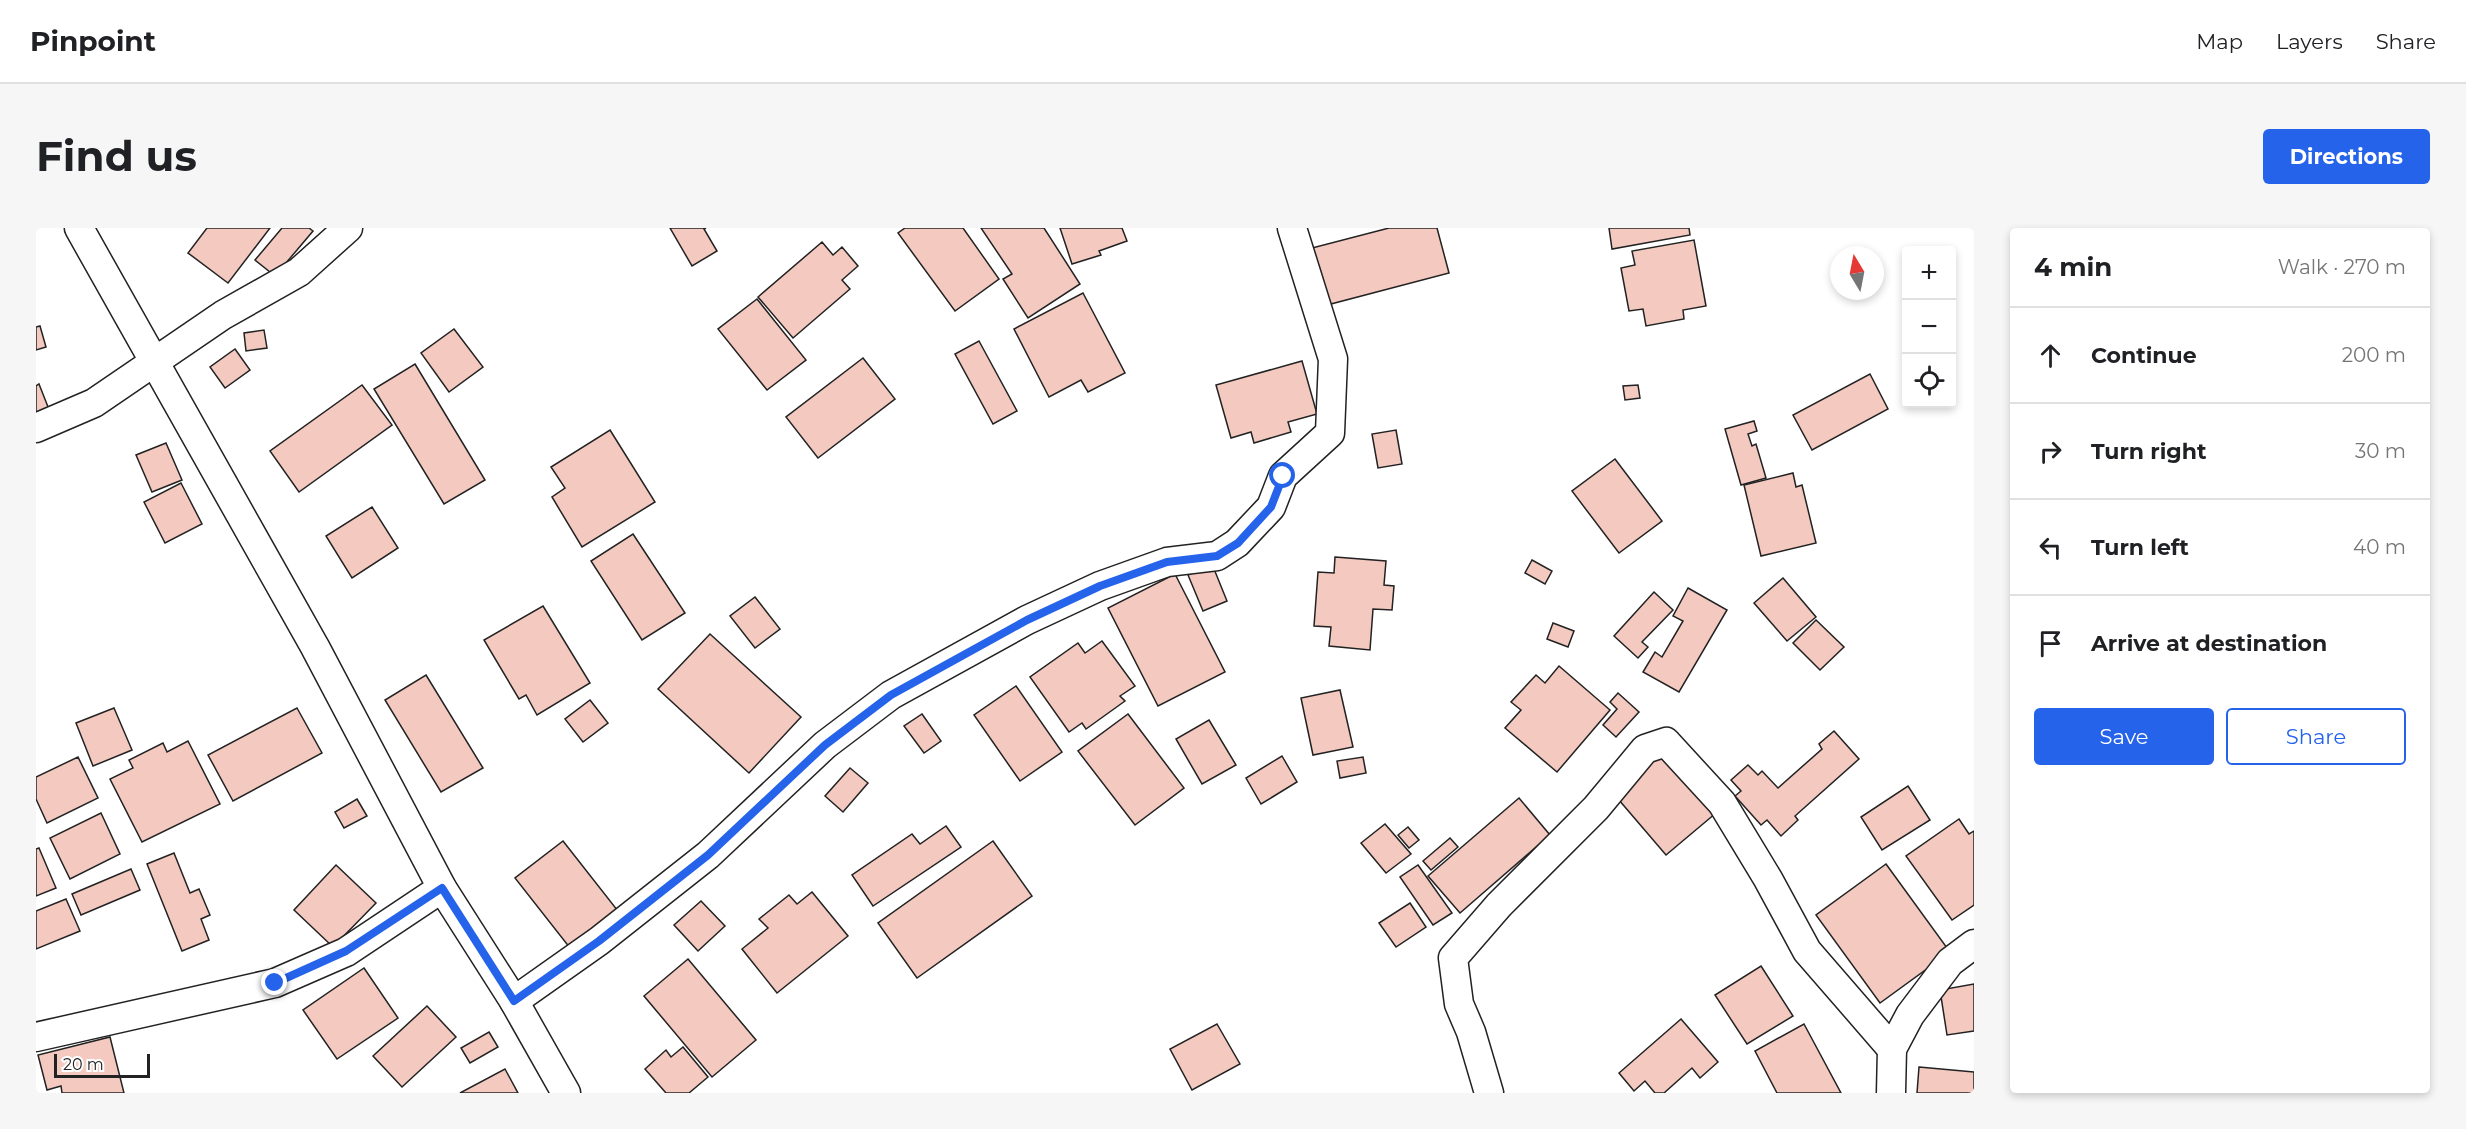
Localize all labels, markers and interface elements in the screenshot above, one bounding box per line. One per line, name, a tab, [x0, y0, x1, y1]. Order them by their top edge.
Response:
text: Pinpoint	[30, 24, 156, 58]
text: Map	[2196, 29, 2243, 54]
text: Layers	[2276, 29, 2343, 54]
text: Share	[2376, 29, 2436, 54]
button: Directions	[2263, 129, 2430, 184]
text: Find us	[36, 130, 197, 182]
north arrow	[1830, 246, 1884, 300]
map controls	[1902, 246, 1956, 408]
button: +	[1902, 246, 1956, 300]
text: 4 min	[2034, 251, 2112, 283]
text: Walk · 270 m	[2278, 255, 2406, 279]
button: −	[1902, 300, 1956, 354]
icon: ahead	[2034, 339, 2067, 372]
text: Continue	[2091, 342, 2197, 369]
text: 200 m	[2342, 343, 2406, 367]
button: locate	[1902, 354, 1956, 408]
icon: right	[2034, 435, 2067, 468]
text: Turn right	[2091, 438, 2206, 465]
text: 30 m	[2355, 439, 2406, 463]
route start	[1269, 462, 1295, 488]
icon: left	[2034, 531, 2067, 564]
text: Turn left	[2091, 534, 2189, 561]
text: 40 m	[2353, 535, 2406, 559]
icon: arrive	[2034, 627, 2067, 660]
text: Arrive at destination	[2091, 630, 2327, 657]
button: Save	[2034, 708, 2214, 765]
button: Share	[2226, 708, 2406, 765]
route end	[261, 969, 287, 995]
scale bar	[54, 1051, 150, 1078]
text: 20 m	[63, 1055, 104, 1074]

